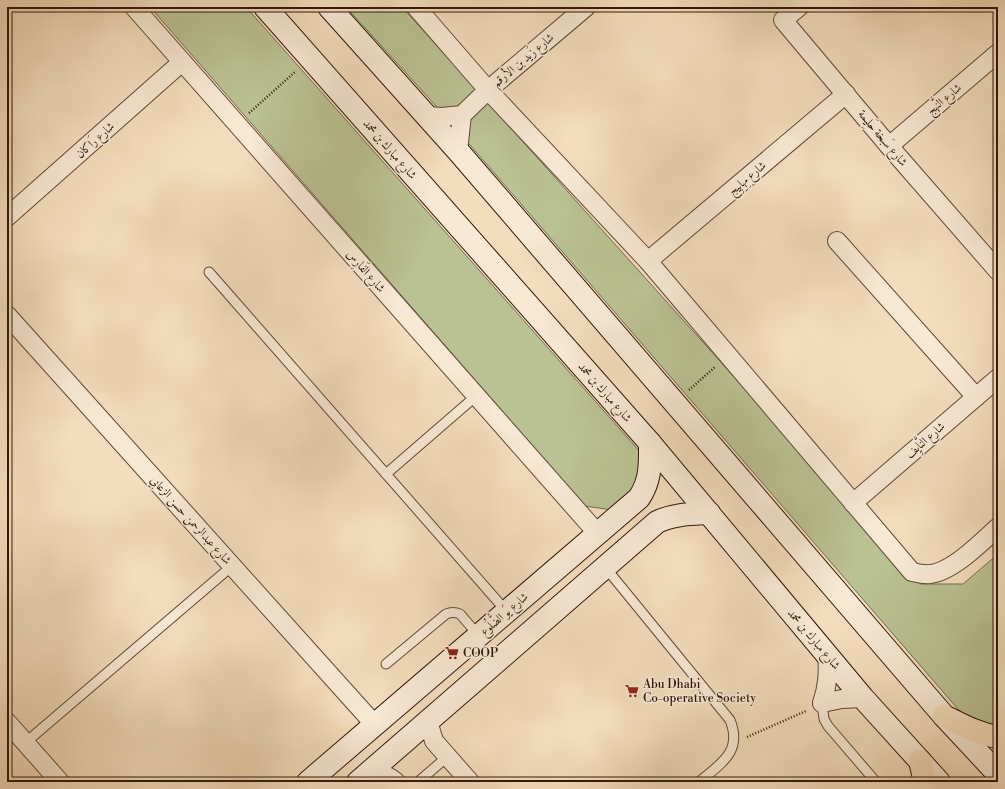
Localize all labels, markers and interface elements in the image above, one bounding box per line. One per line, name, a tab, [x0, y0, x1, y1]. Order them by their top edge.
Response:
street label: شارع زَيد بن الأرقم	[488, 29, 559, 93]
street label: شارع النَّهج	[921, 78, 967, 121]
street label: شارع سَبخة حَلِيمة	[852, 106, 912, 172]
street label: شارع مبارك بن محمد	[357, 116, 420, 185]
street label: شارع رَاكان	[72, 118, 120, 164]
street label: شارع مِهابِيج	[725, 158, 771, 201]
street label: شارع الفَارِس	[341, 245, 390, 298]
street label: شارع مبارك بن محمد	[572, 359, 635, 428]
street label: شارع النَّايِف	[900, 416, 950, 464]
street label: شارع عبدالرحمن حسن الزعابي	[145, 473, 235, 570]
street label: شارع يَو الضُّلُوع	[474, 585, 534, 642]
street label: شارع مبارك بن محمد	[782, 606, 843, 675]
supermarket icon: COOP	[444, 645, 460, 661]
place label: COOP	[463, 646, 498, 661]
place label: Abu Dhabi Co-operative Society	[642, 677, 756, 706]
supermarket icon: Abu Dhabi Co-operative Society	[624, 683, 640, 699]

